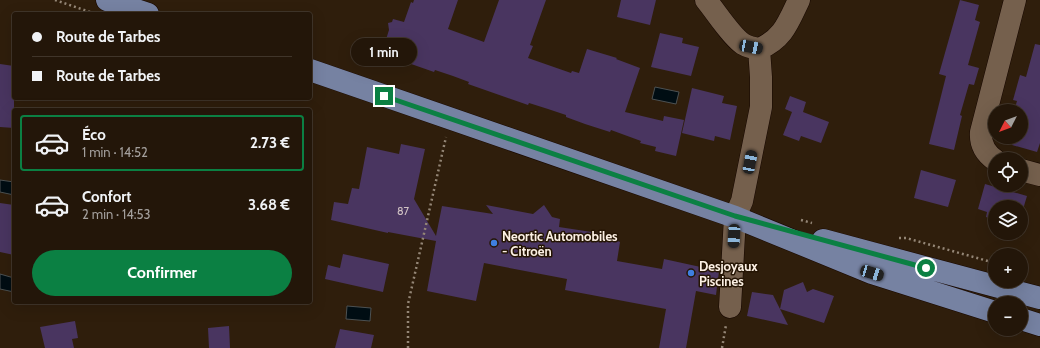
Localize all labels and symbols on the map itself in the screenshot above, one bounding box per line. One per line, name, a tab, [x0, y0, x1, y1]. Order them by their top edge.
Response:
callout: 1 min	[351, 38, 417, 66]
car	[738, 39, 764, 55]
route end	[375, 87, 393, 105]
north arrow	[988, 104, 1028, 144]
car	[742, 149, 758, 175]
house number: 87	[397, 204, 410, 218]
car	[727, 224, 741, 248]
place label: Neortic Automobiles - Citroën	[502, 228, 618, 259]
marker: Neortic Automobiles - Citroën	[489, 238, 499, 248]
place label: Desjoyaux Piscines	[699, 258, 758, 289]
route start	[917, 259, 935, 277]
car	[859, 264, 885, 282]
marker: Desjoyaux Piscines	[686, 268, 696, 278]

